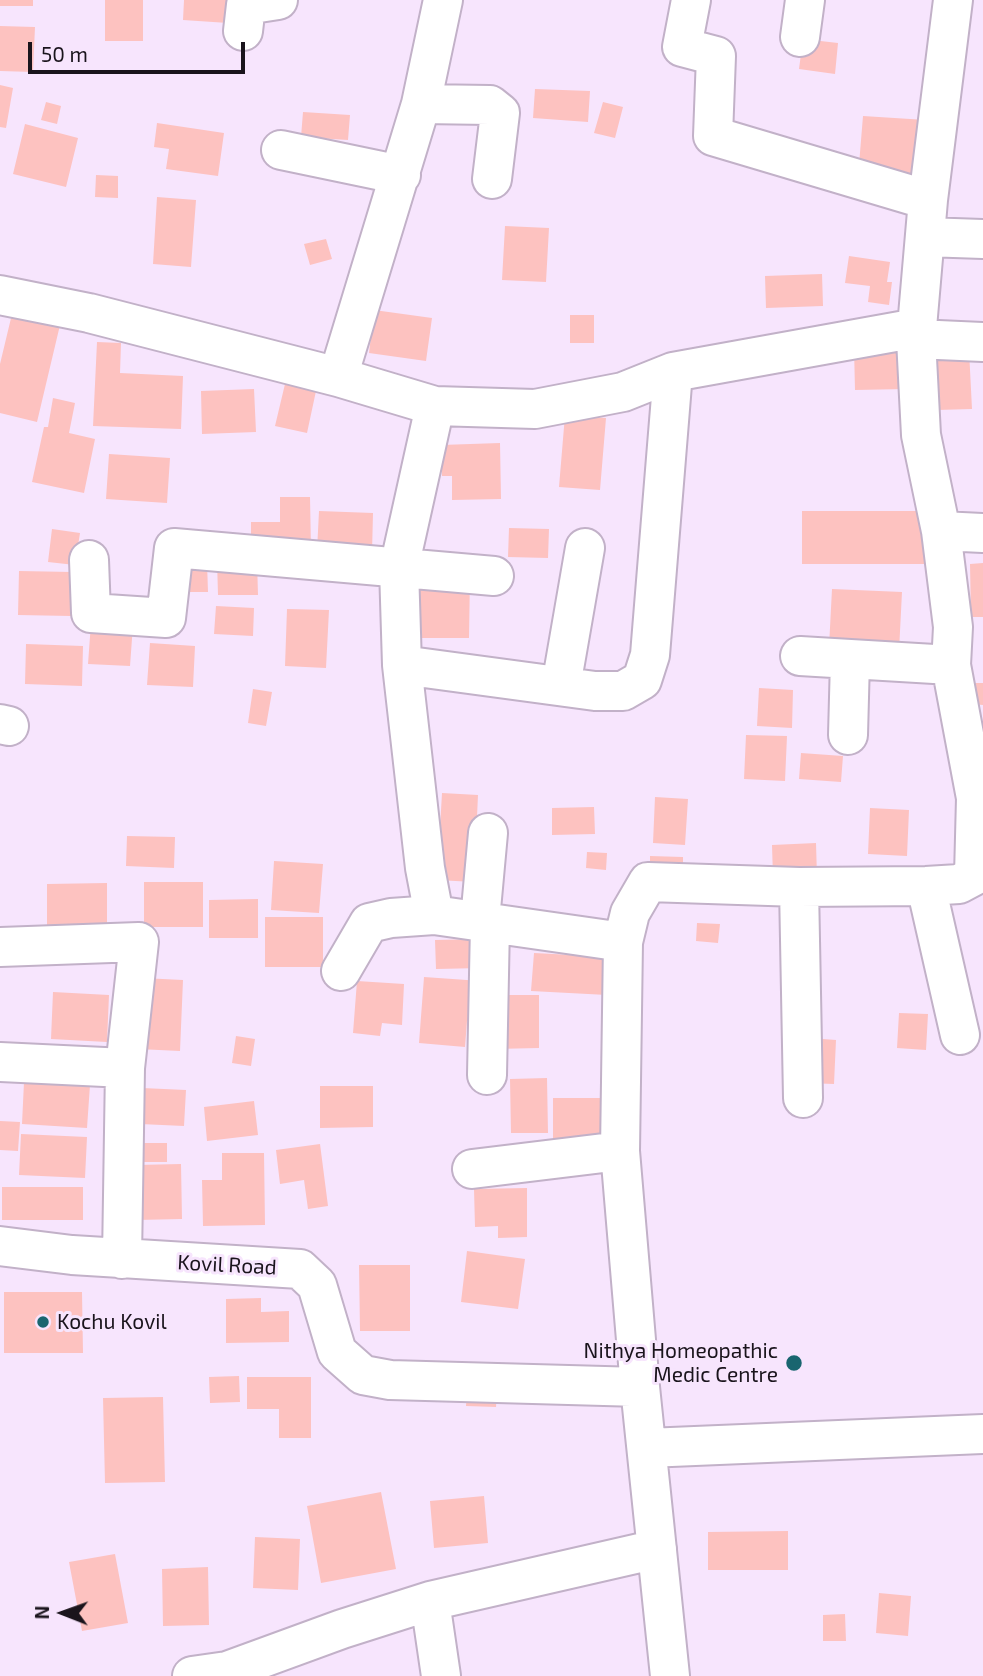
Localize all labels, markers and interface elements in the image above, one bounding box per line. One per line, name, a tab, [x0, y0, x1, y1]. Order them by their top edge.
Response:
scale bar	[32, 28, 248, 72]
text: 50 m	[41, 41, 88, 66]
street label: Kovil Road	[177, 1250, 277, 1280]
place label: Kochu Kovil	[57, 1309, 167, 1335]
marker: Kochu Kovil	[35, 1314, 51, 1330]
place label: Nithya Homeopathic Medic Centre	[584, 1338, 778, 1388]
marker: Nithya Homeopathic Medic Centre	[784, 1353, 804, 1373]
north arrow	[28, 1578, 98, 1648]
text: N	[30, 1606, 53, 1620]

